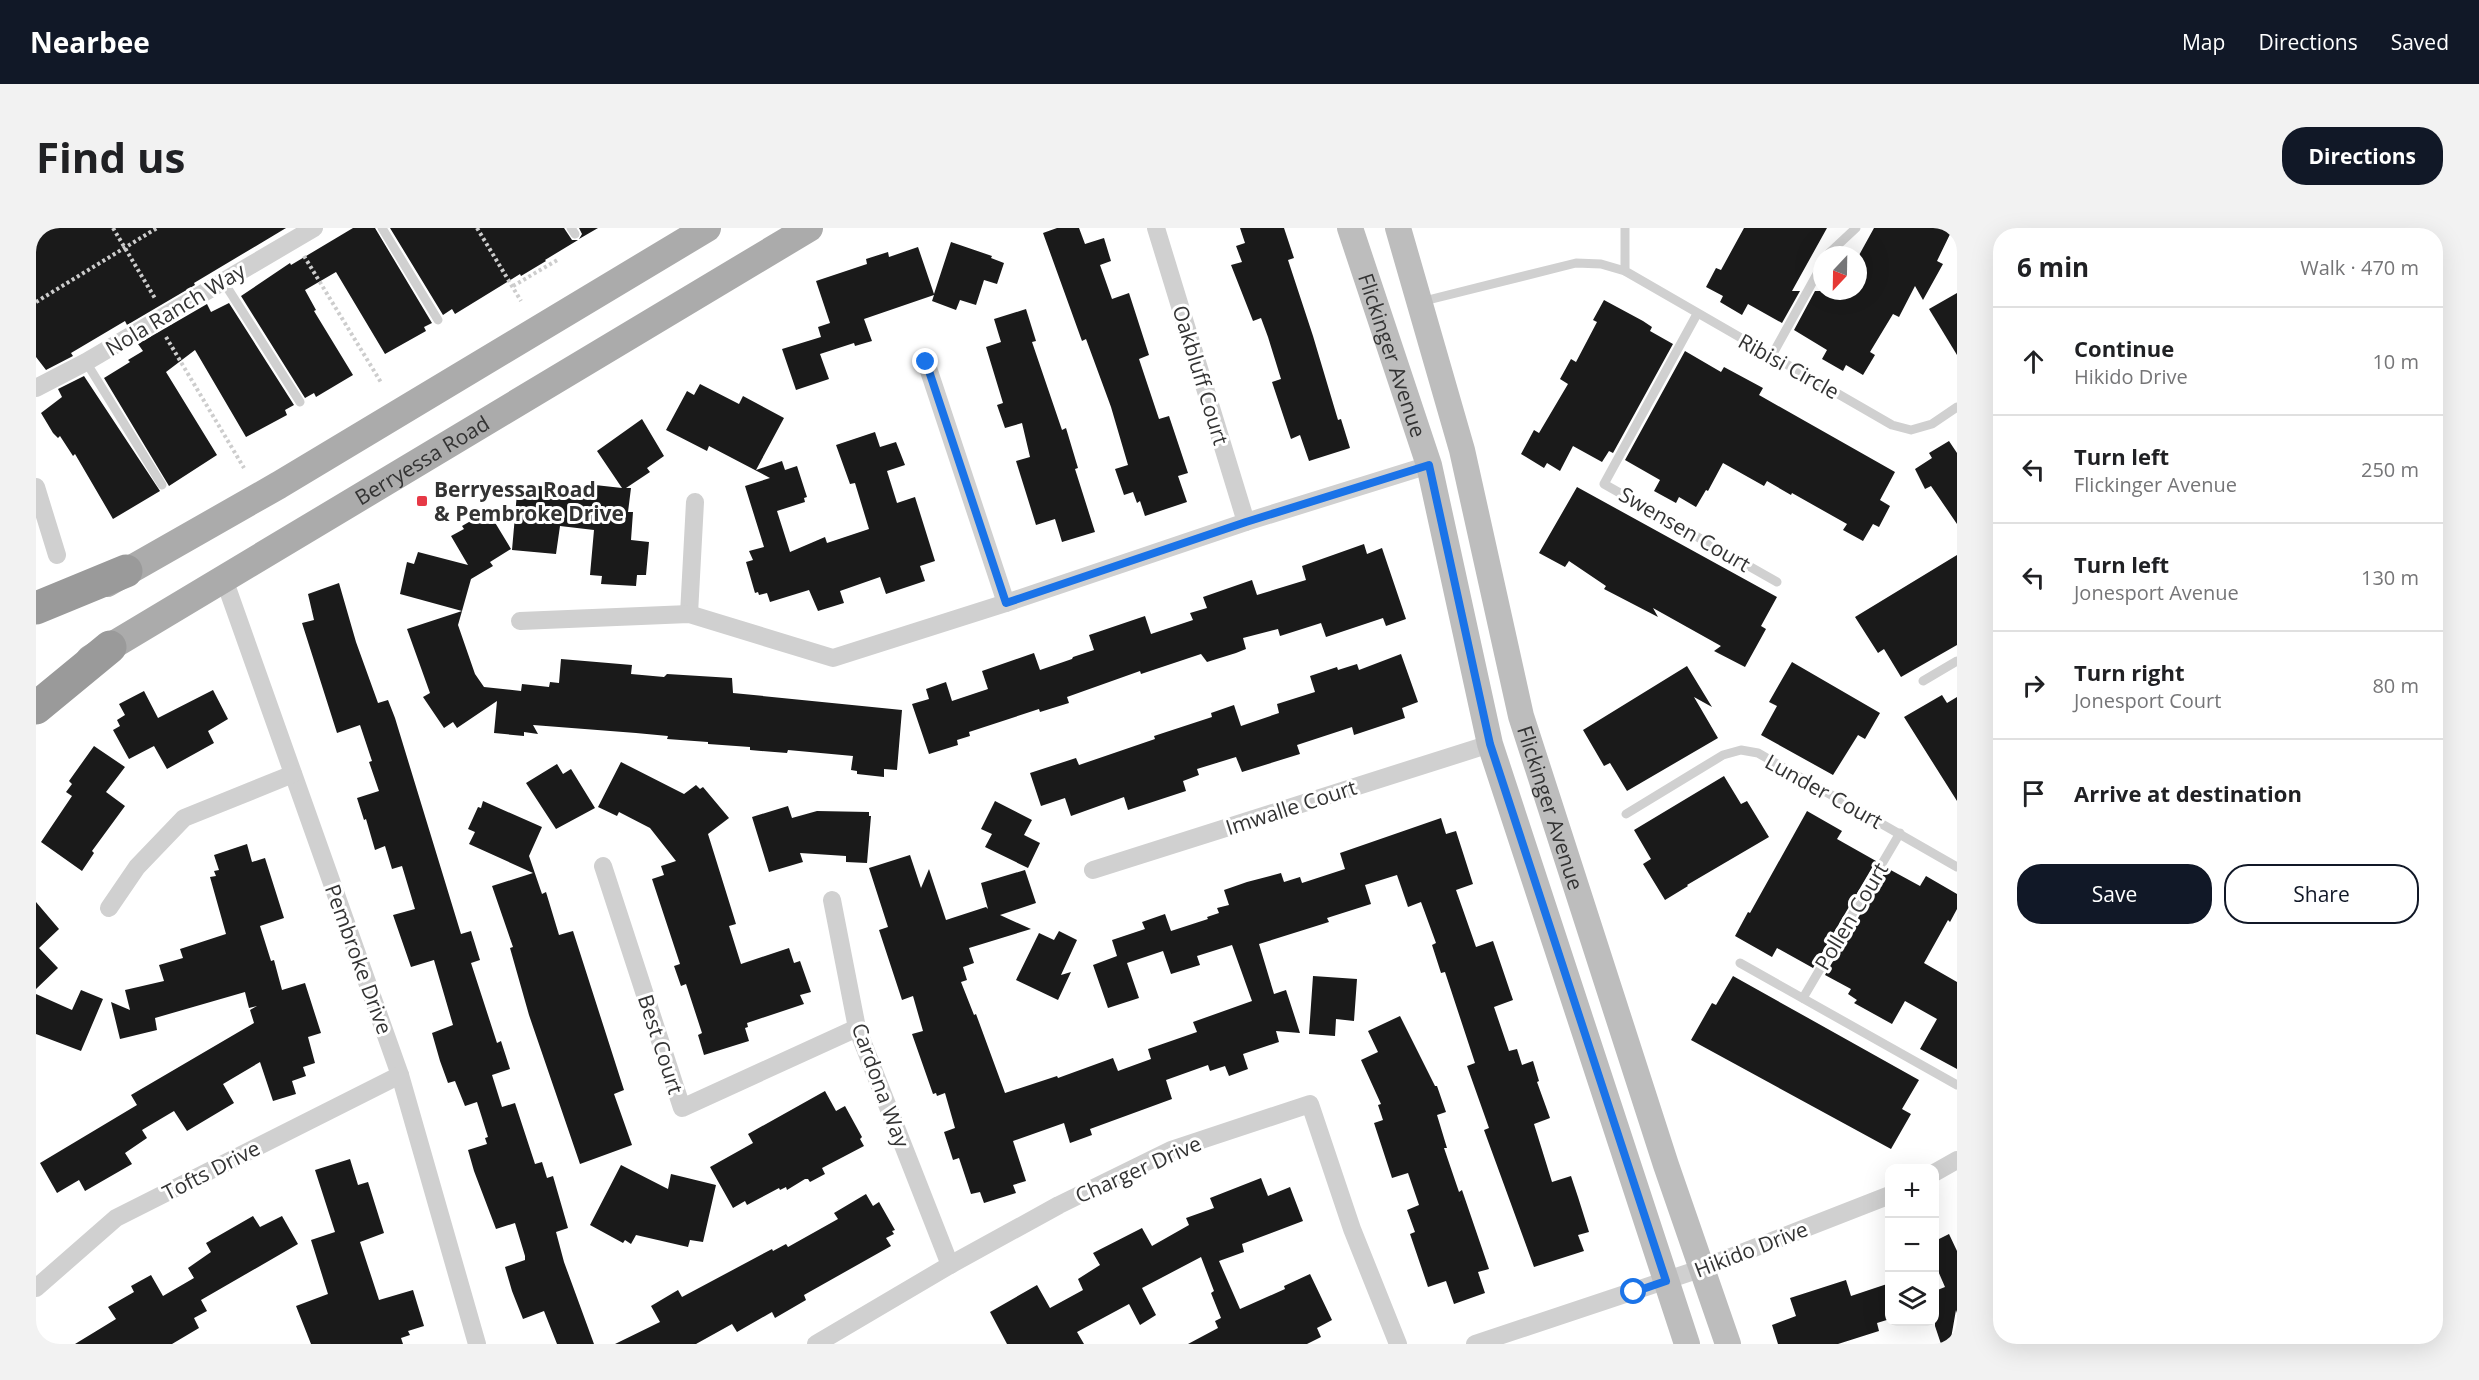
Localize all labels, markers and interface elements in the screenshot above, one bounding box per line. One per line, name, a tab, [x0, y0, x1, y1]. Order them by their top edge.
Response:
text: Nearbee	[30, 23, 150, 61]
text: Map	[2182, 28, 2225, 56]
text: Directions	[2258, 28, 2358, 56]
text: Saved	[2391, 28, 2449, 56]
button: Directions	[2282, 127, 2443, 185]
text: Find us	[36, 128, 185, 185]
north arrow	[1813, 246, 1867, 300]
text: 6 min	[2017, 249, 2089, 285]
text: Walk · 470 m	[2300, 254, 2419, 281]
street label: Nola Ranch Way	[100, 256, 250, 362]
street label: Flickinger Avenue	[1352, 269, 1433, 441]
street label: Oakbluff Court	[1166, 302, 1236, 448]
street label: Ribisi Circle	[1733, 327, 1845, 405]
text: Continue	[2074, 333, 2174, 363]
icon: ahead	[2017, 345, 2050, 378]
route end	[912, 348, 938, 374]
text: 10 m	[2372, 348, 2419, 375]
text: Hikido Drive	[2074, 363, 2188, 390]
street label: Berryessa Road	[349, 409, 494, 511]
text: Turn left	[2074, 441, 2169, 471]
icon: left	[2017, 453, 2050, 486]
text: 250 m	[2361, 456, 2419, 483]
text: Flickinger Avenue	[2074, 471, 2237, 498]
place label: Berryessa Road & Pembroke Drive	[434, 475, 624, 527]
street label: Swensen Court	[1614, 480, 1756, 578]
marker: Berryessa Road & Pembroke Drive	[415, 494, 429, 508]
text: Turn left	[2074, 549, 2169, 579]
icon: left	[2017, 561, 2050, 594]
text: 130 m	[2361, 564, 2419, 591]
text: Jonesport Avenue	[2074, 579, 2239, 606]
text: Turn right	[2074, 657, 2185, 687]
icon: right	[2017, 669, 2050, 702]
text: 80 m	[2372, 672, 2419, 699]
text: Jonesport Court	[2074, 687, 2221, 714]
street label: Flickinger Avenue	[1511, 722, 1590, 894]
street label: Lunder Court	[1760, 747, 1888, 835]
street label: Imwalle Court	[1222, 773, 1360, 841]
icon: arrive	[2017, 777, 2050, 810]
text: Arrive at destination	[2074, 778, 2302, 808]
street label: Pollen Court	[1808, 857, 1894, 975]
button: Save	[2017, 864, 2212, 924]
button: Share	[2224, 864, 2419, 924]
street label: Pembroke Drive	[319, 880, 399, 1038]
street label: Best Court	[632, 991, 690, 1097]
street label: Cardona Way	[846, 1019, 917, 1152]
street label: Charger Drive	[1071, 1129, 1205, 1209]
street label: Tofts Drive	[158, 1134, 264, 1206]
map controls	[1885, 1164, 1939, 1326]
button: +	[1885, 1164, 1939, 1218]
street label: Hikido Drive	[1690, 1215, 1812, 1283]
button: −	[1885, 1218, 1939, 1272]
button: layers	[1885, 1272, 1939, 1326]
route start	[1620, 1278, 1646, 1304]

